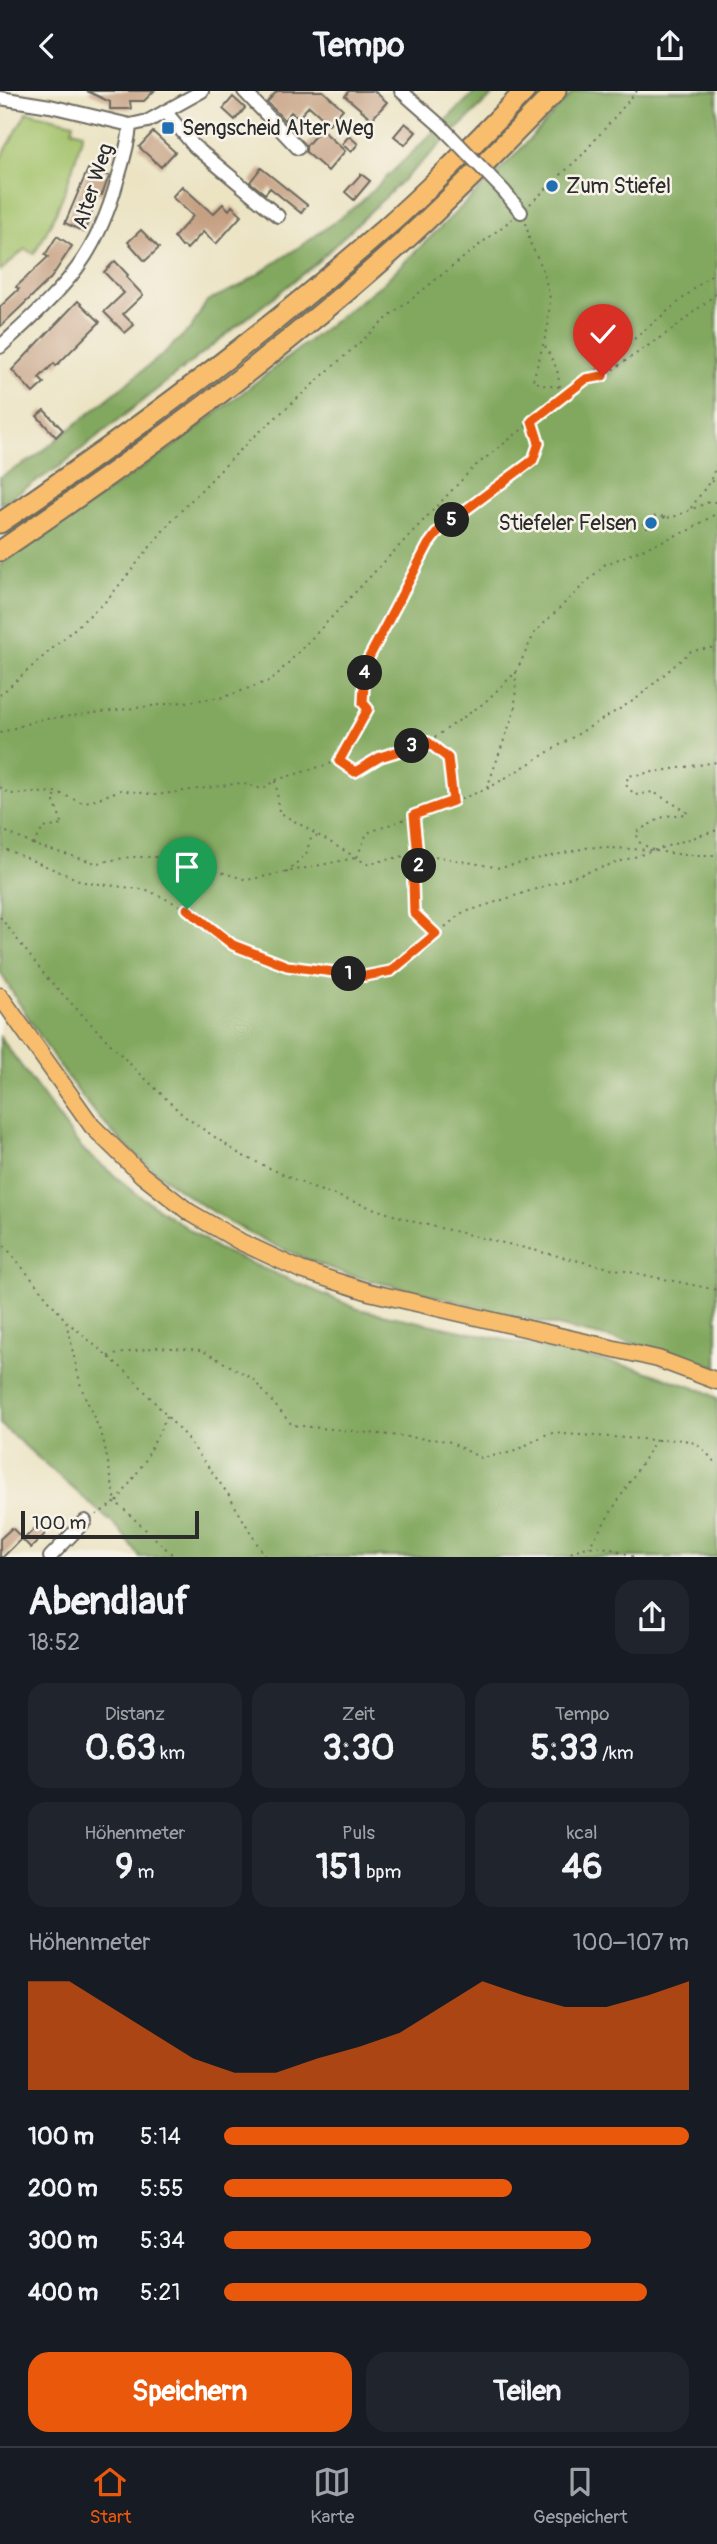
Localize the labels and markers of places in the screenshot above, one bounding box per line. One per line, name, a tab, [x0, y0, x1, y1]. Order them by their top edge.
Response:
place label: Sengscheid Alter Weg	[182, 115, 374, 142]
marker: Sengscheid Alter Weg	[160, 120, 176, 136]
place label: Zum Stiefel	[566, 173, 671, 200]
marker: Zum Stiefel	[544, 178, 560, 194]
pin	[573, 304, 633, 376]
pin: 5	[434, 503, 470, 537]
place label: Stiefeler Felsen	[499, 510, 637, 537]
marker: Stiefeler Felsen	[643, 515, 659, 531]
pin: 4	[348, 655, 382, 691]
pin: 3	[394, 729, 430, 763]
pin	[157, 837, 217, 909]
pin: 2	[402, 849, 436, 883]
pin: 1	[332, 957, 366, 991]

